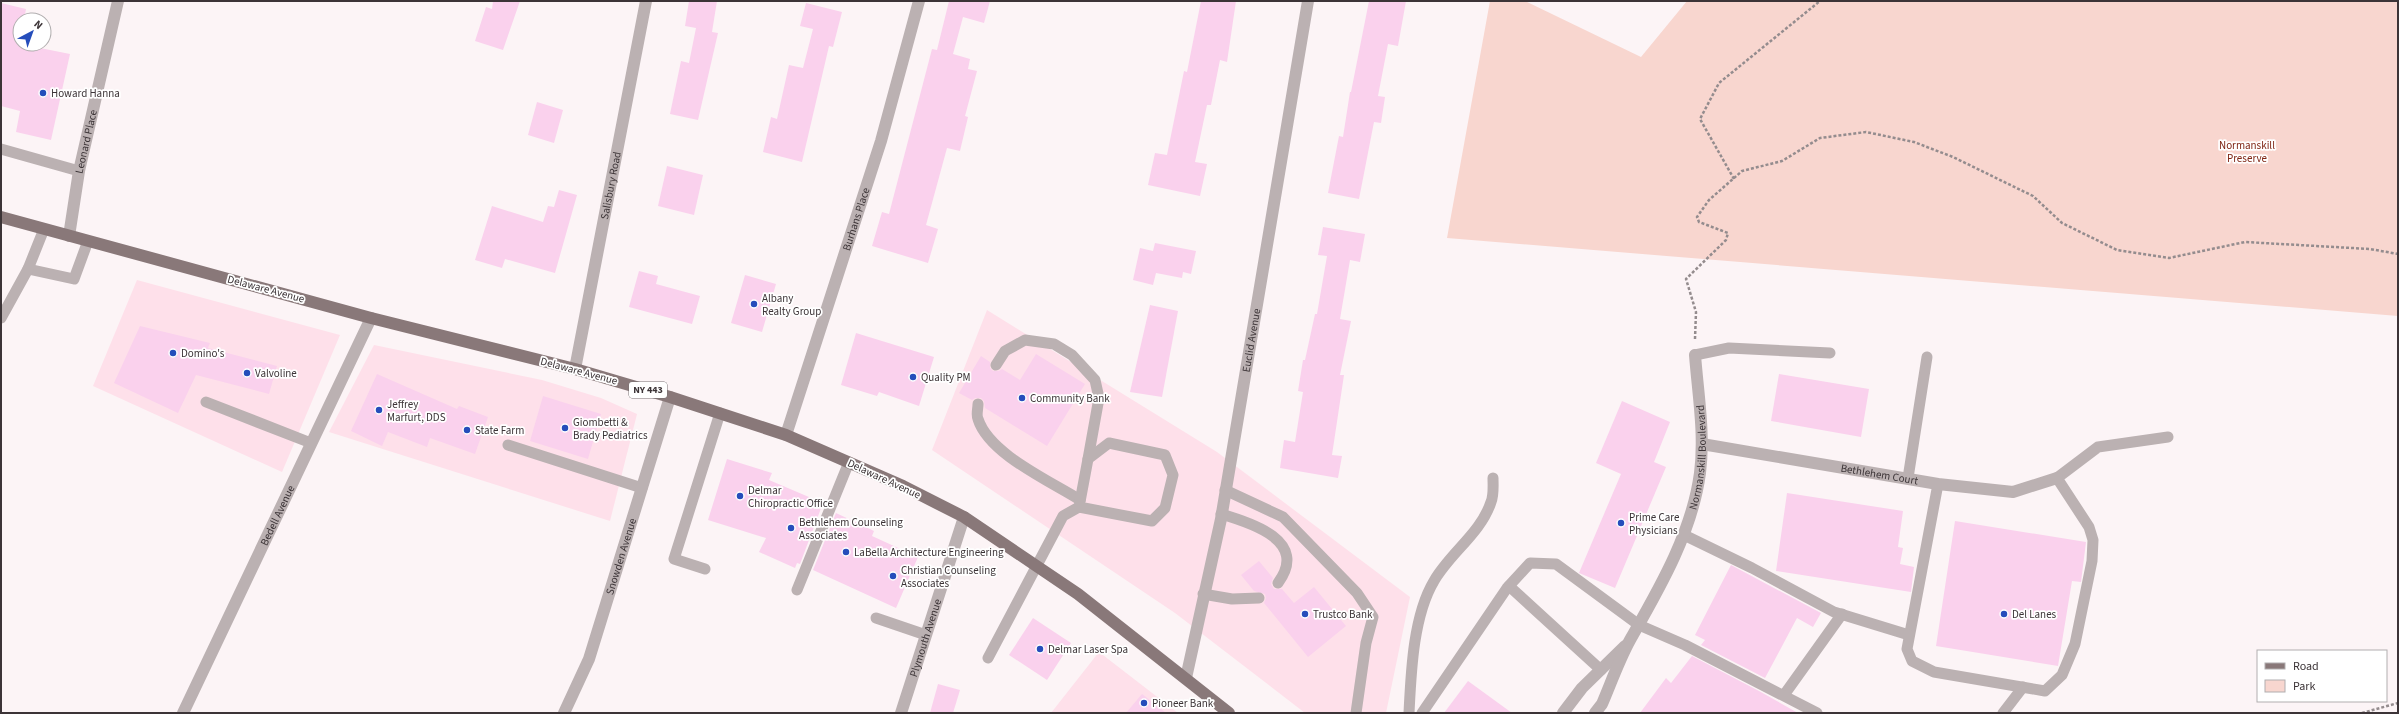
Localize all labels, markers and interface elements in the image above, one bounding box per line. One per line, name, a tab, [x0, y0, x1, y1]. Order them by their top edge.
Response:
north arrow	[12, 12, 52, 52]
text: N	[31, 17, 46, 33]
place label: Howard Hanna	[51, 86, 120, 101]
marker: Howard Hanna	[38, 88, 48, 98]
street label: Leonard Place	[71, 108, 100, 175]
park label: Normanskill Preserve	[2219, 138, 2275, 166]
street label: Salisbury Road	[597, 150, 624, 221]
street label: Burhans Place	[839, 185, 873, 252]
street label: Delaware Avenue	[226, 272, 307, 307]
place label: Albany Realty Group	[762, 291, 821, 319]
marker: Albany Realty Group	[749, 299, 759, 309]
street label: Euclid Avenue	[1238, 307, 1264, 373]
place label: Domino's	[181, 346, 225, 361]
marker: Domino's	[168, 348, 178, 358]
street label: Delaware Avenue	[539, 354, 620, 389]
place label: Valvoline	[255, 366, 297, 381]
marker: Valvoline	[242, 368, 252, 378]
place label: Quality PM	[921, 370, 971, 385]
marker: Quality PM	[908, 372, 918, 382]
road number: NY 443	[629, 382, 667, 398]
place label: Community Bank	[1030, 391, 1110, 406]
marker: Community Bank	[1017, 393, 1027, 403]
place label: Jeffrey Marfurt, DDS	[387, 397, 446, 425]
street label: Normanskill Boulevard	[1685, 404, 1709, 511]
marker: Jeffrey Marfurt, DDS	[374, 405, 384, 415]
place label: Giombetti & Brady Pediatrics	[573, 415, 648, 443]
place label: State Farm	[475, 423, 524, 438]
marker: Giombetti & Brady Pediatrics	[560, 423, 570, 433]
marker: State Farm	[462, 425, 472, 435]
street label: Delaware Avenue	[845, 455, 924, 503]
street label: Bethlehem Court	[1840, 460, 1920, 488]
street label: Bedell Avenue	[256, 482, 298, 548]
place label: Delmar Chiropractic Office	[748, 483, 834, 511]
marker: Delmar Chiropractic Office	[735, 491, 745, 501]
place label: Prime Care Physicians	[1629, 510, 1680, 538]
place label: Bethlehem Counseling Associates	[799, 515, 903, 543]
street label: Snowden Avenue	[602, 516, 640, 596]
marker: Prime Care Physicians	[1616, 518, 1626, 528]
marker: Bethlehem Counseling Associates	[786, 523, 796, 533]
place label: LaBella Architecture Engineering	[854, 545, 1004, 560]
marker: LaBella Architecture Engineering	[841, 547, 851, 557]
place label: Christian Counseling Associates	[901, 563, 996, 591]
marker: Christian Counseling Associates	[888, 571, 898, 581]
street label: Plymouth Avenue	[906, 596, 945, 679]
place label: Trustco Bank	[1313, 607, 1373, 622]
place label: Del Lanes	[2012, 607, 2057, 622]
marker: Trustco Bank	[1300, 609, 1310, 619]
marker: Del Lanes	[1999, 609, 2009, 619]
place label: Delmar Laser Spa	[1048, 642, 1128, 657]
marker: Delmar Laser Spa	[1035, 644, 1045, 654]
legend	[2257, 650, 2387, 702]
text: Road	[2293, 658, 2319, 675]
text: Park	[2293, 678, 2315, 695]
place label: Pioneer Bank	[1152, 696, 1214, 711]
marker: Pioneer Bank	[1139, 698, 1149, 708]

